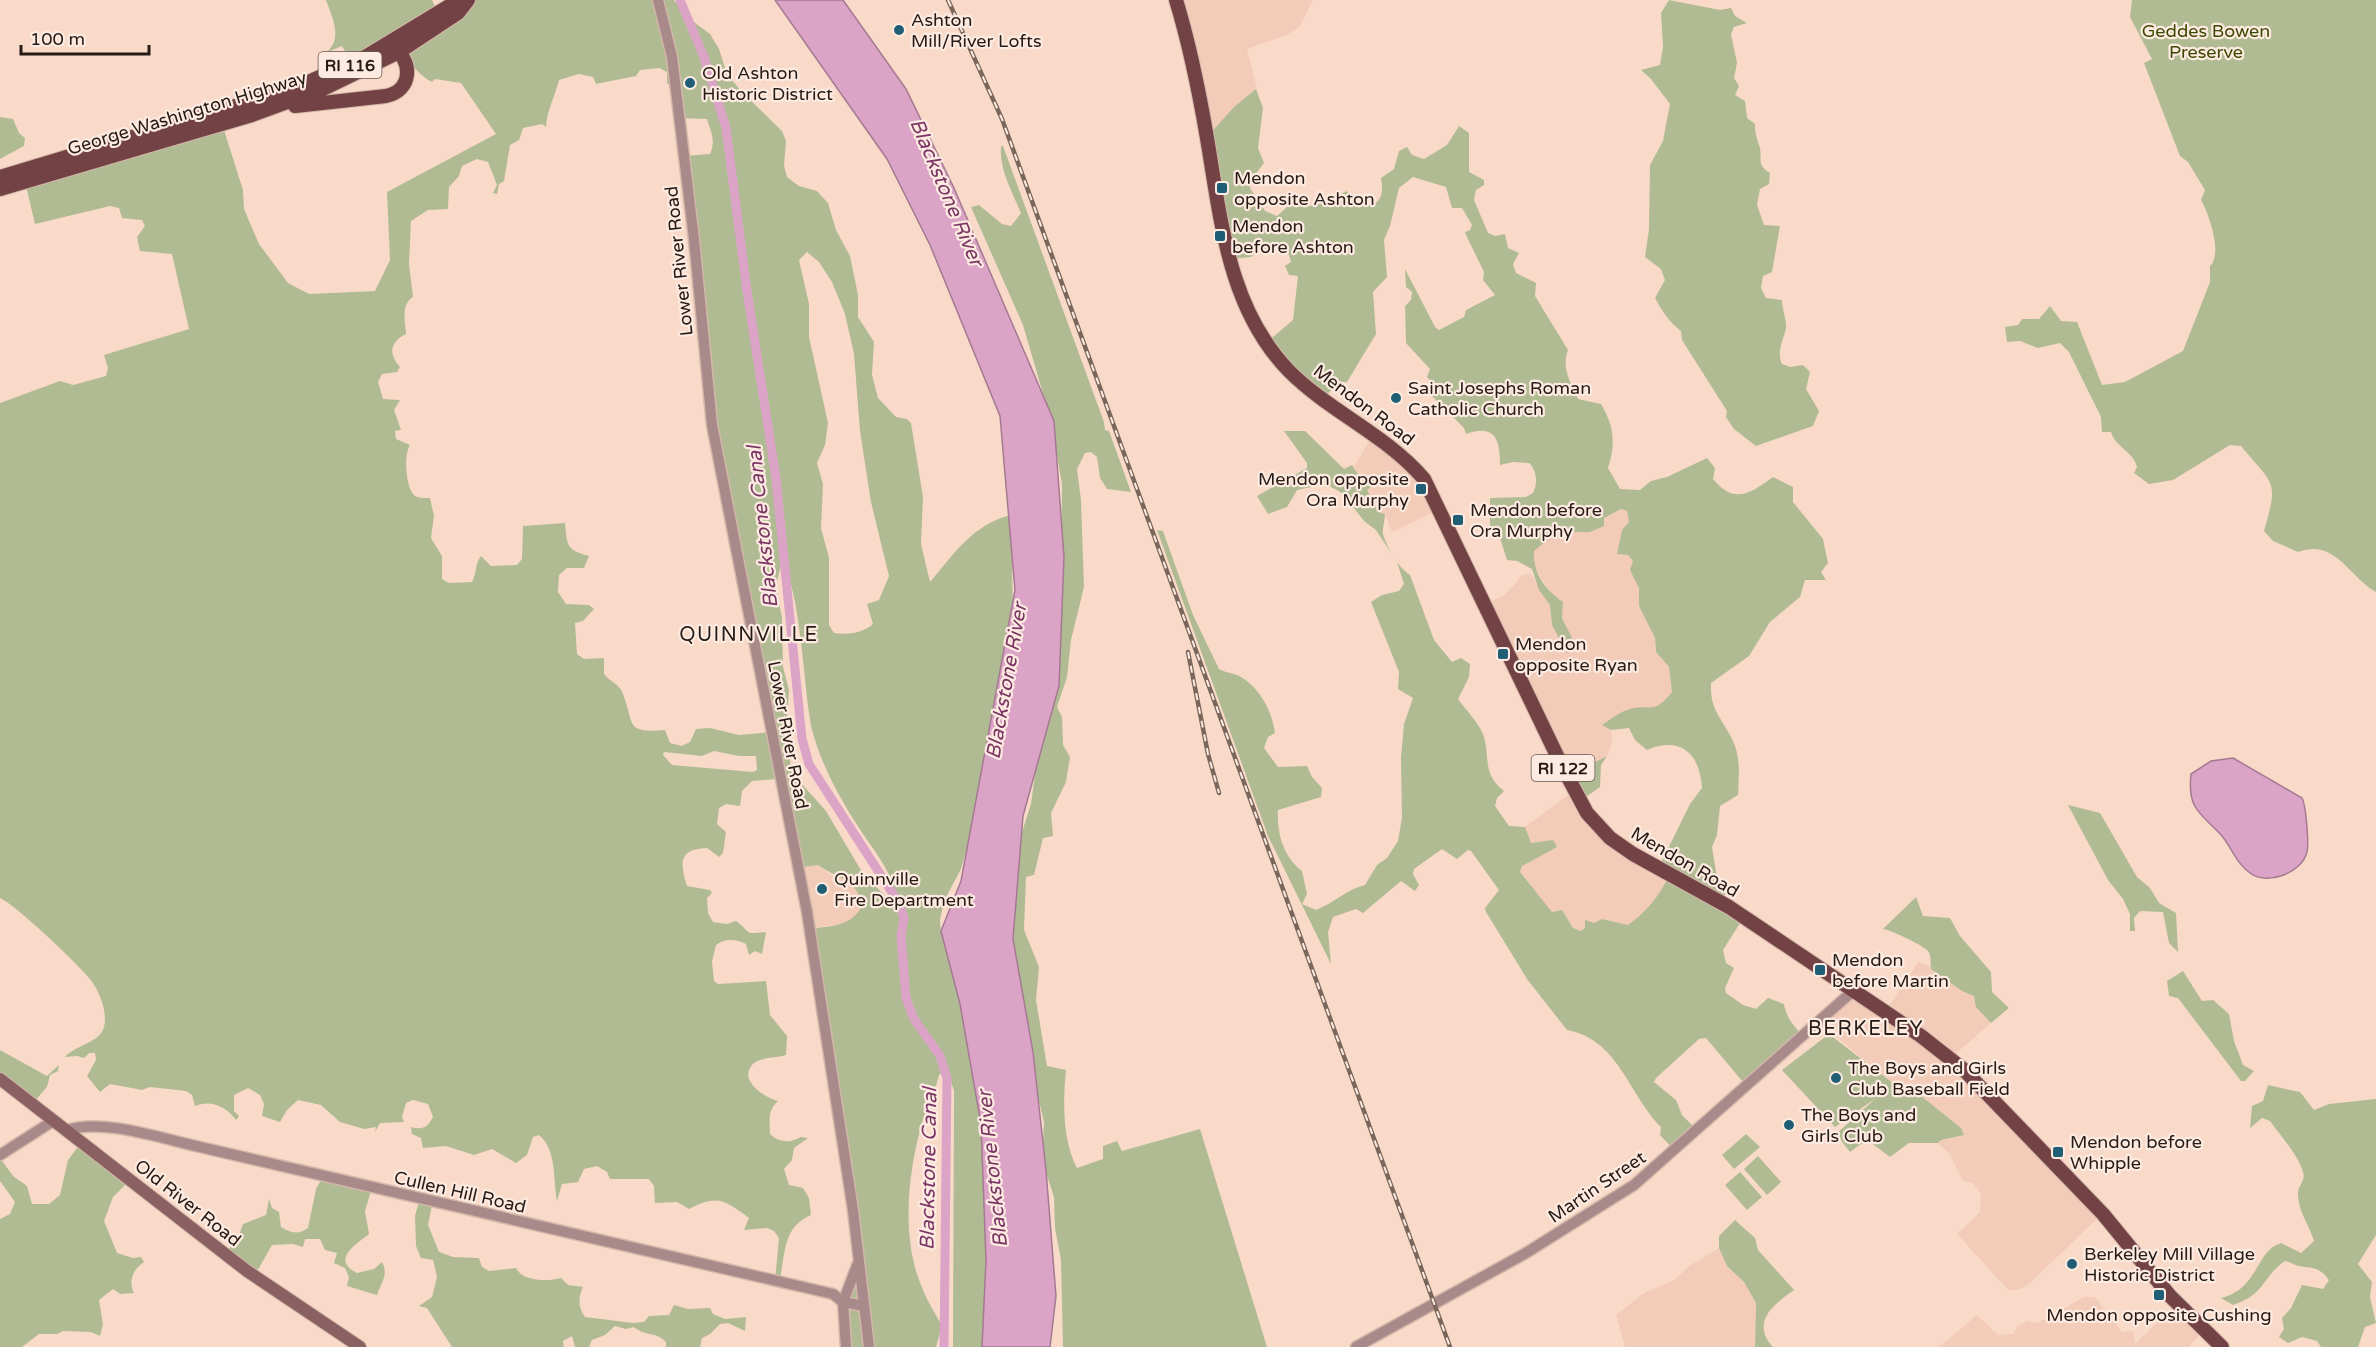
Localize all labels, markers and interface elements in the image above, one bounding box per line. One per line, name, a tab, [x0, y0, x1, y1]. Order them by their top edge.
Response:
place label: Ashton Mill/River Lofts	[911, 9, 1042, 52]
scale bar	[21, 18, 148, 56]
park label: Geddes Bowen Preserve	[2142, 20, 2270, 63]
marker: Ashton Mill/River Lofts	[892, 23, 906, 37]
text: 100 m	[30, 28, 85, 50]
road number: RI 116	[318, 52, 382, 78]
place label: Old Ashton Historic District	[702, 62, 833, 105]
street label: George Washington Highway	[65, 66, 309, 160]
marker: Old Ashton Historic District	[683, 76, 697, 90]
water label: Blackstone River	[904, 115, 989, 272]
place label: Mendon opposite Ashton	[1234, 167, 1375, 210]
marker: Mendon opposite Ashton	[1215, 181, 1229, 195]
street label: Lower River Road	[660, 185, 698, 337]
place label: Mendon before Ashton	[1232, 215, 1354, 258]
marker: Mendon before Ashton	[1213, 229, 1227, 243]
street label: Mendon Road	[1309, 360, 1419, 450]
place label: Saint Josephs Roman Catholic Church	[1408, 377, 1591, 420]
marker: Saint Josephs Roman Catholic Church	[1389, 391, 1403, 405]
water label: Blackstone Canal	[742, 443, 783, 609]
place label: Mendon opposite Ora Murphy	[1258, 468, 1409, 511]
marker: Mendon opposite Ora Murphy	[1414, 482, 1428, 496]
place label: Mendon before Ora Murphy	[1470, 499, 1602, 542]
marker: Mendon before Ora Murphy	[1451, 513, 1465, 527]
water label: Blackstone River	[981, 599, 1033, 761]
district label: QUINNVILLE	[679, 623, 819, 647]
place label: Mendon opposite Ryan	[1515, 633, 1638, 676]
marker: Mendon opposite Ryan	[1496, 647, 1510, 661]
street label: Lower River Road	[763, 659, 813, 811]
road number: RI 122	[1532, 755, 1594, 781]
street label: Mendon Road	[1627, 822, 1743, 902]
place label: Quinnville Fire Department	[834, 868, 974, 911]
marker: Quinnville Fire Department	[815, 882, 829, 896]
place label: Mendon before Martin	[1832, 949, 1949, 992]
marker: Mendon before Martin	[1813, 963, 1827, 977]
district label: BERKELEY	[1808, 1017, 1924, 1041]
place label: The Boys and Girls Club Baseball Field	[1848, 1057, 2010, 1100]
marker: The Boys and Girls Club Baseball Field	[1829, 1071, 1843, 1085]
water label: Blackstone Canal	[916, 1085, 942, 1251]
water label: Blackstone River	[973, 1087, 1013, 1249]
place label: The Boys and Girls Club	[1801, 1104, 1916, 1147]
marker: The Boys and Girls Club	[1782, 1118, 1796, 1132]
place label: Mendon before Whipple	[2070, 1131, 2202, 1174]
marker: Mendon before Whipple	[2051, 1145, 2065, 1159]
street label: Martin Street	[1544, 1146, 1650, 1228]
street label: Old River Road	[131, 1155, 245, 1251]
street label: Cullen Hill Road	[392, 1166, 528, 1218]
place label: Berkeley Mill Village Historic District	[2084, 1243, 2255, 1286]
marker: Berkeley Mill Village Historic District	[2065, 1257, 2079, 1271]
marker: Mendon opposite Cushing	[2152, 1288, 2166, 1302]
place label: Mendon opposite Cushing	[2046, 1304, 2272, 1326]

